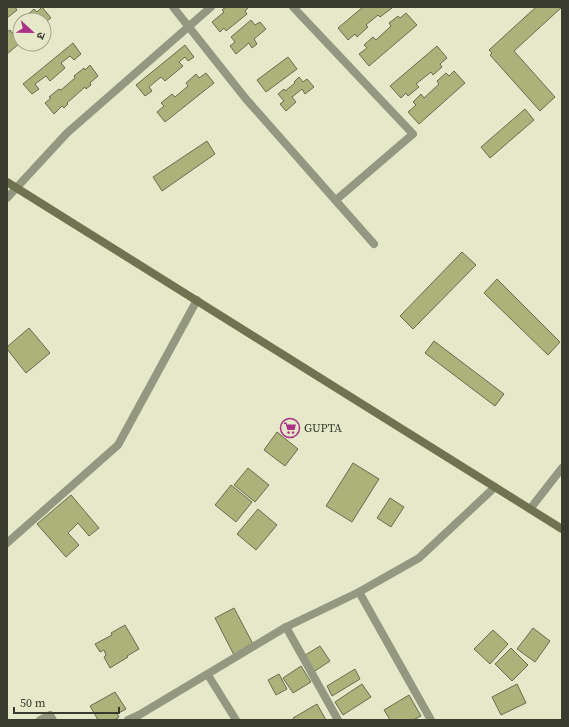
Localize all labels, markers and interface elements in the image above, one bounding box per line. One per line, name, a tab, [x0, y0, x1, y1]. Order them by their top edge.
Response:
north arrow	[12, 12, 52, 52]
text: उ	[32, 30, 49, 42]
supermarket icon: GUPTA	[279, 417, 301, 439]
place label: GUPTA	[304, 420, 342, 436]
scale bar	[14, 689, 119, 715]
text: 50 m	[20, 695, 46, 711]

